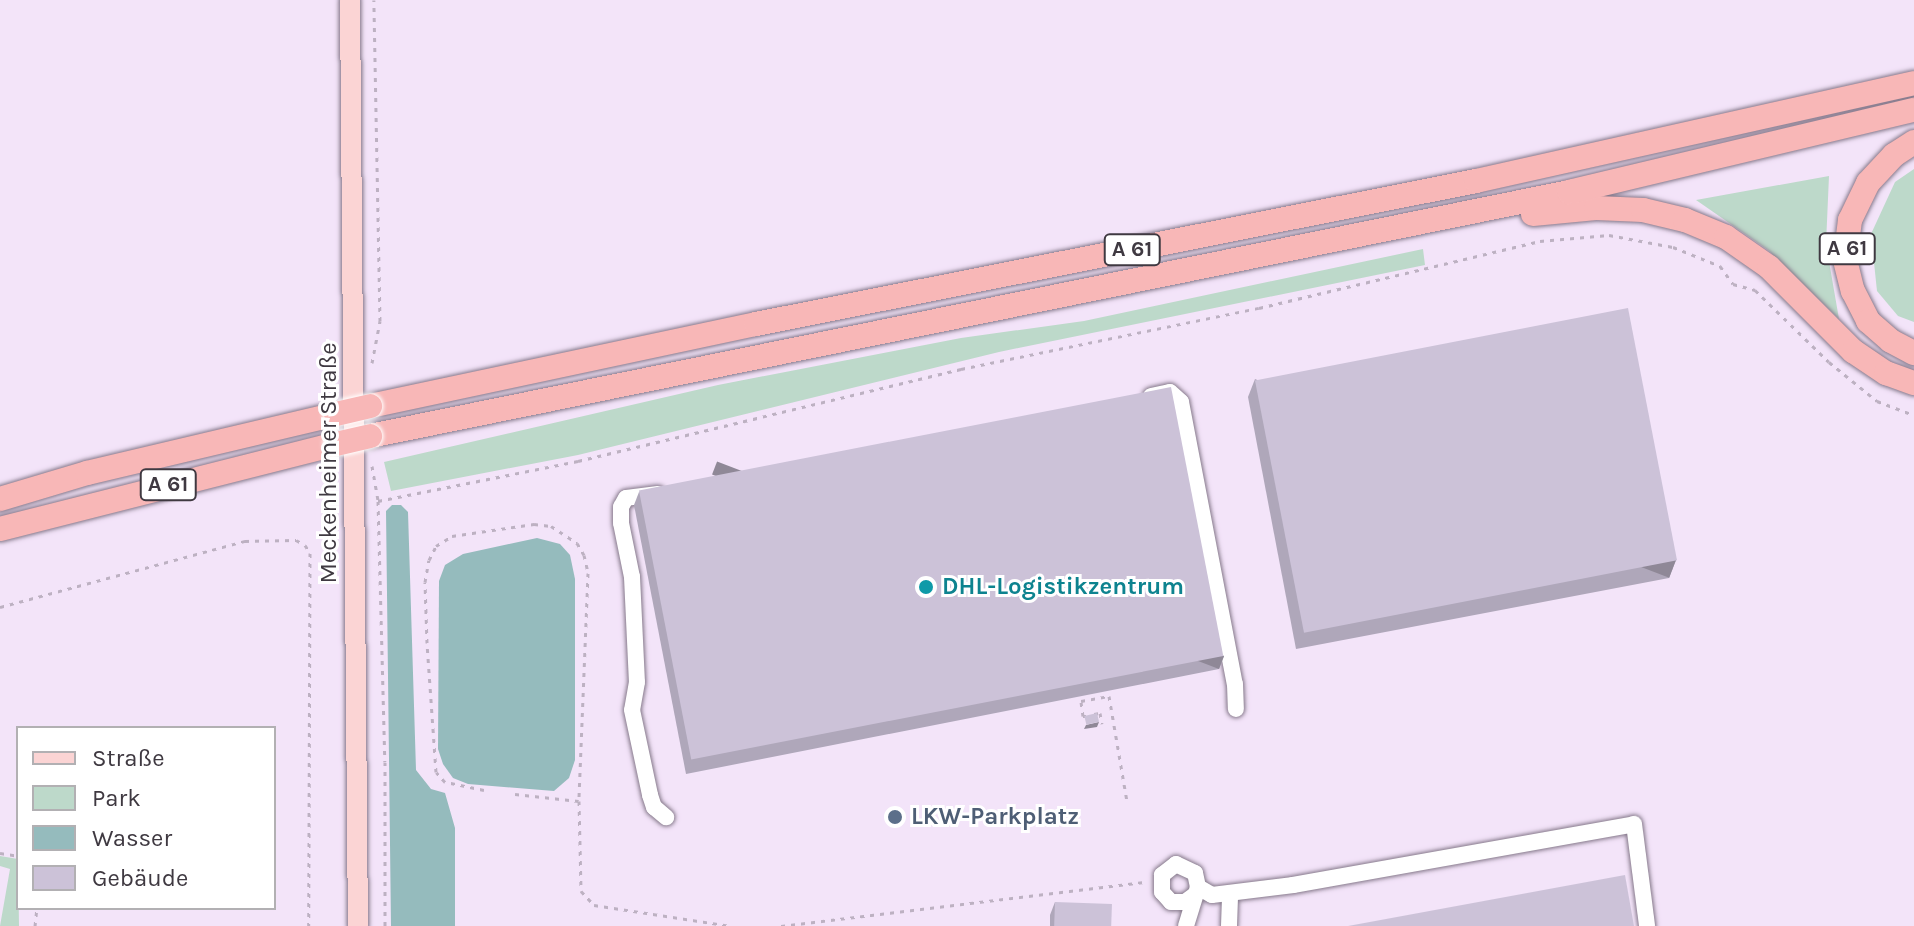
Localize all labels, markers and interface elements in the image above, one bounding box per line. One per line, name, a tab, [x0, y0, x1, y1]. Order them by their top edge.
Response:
road number: A 61	[1817, 231, 1877, 267]
road number: A 61	[1102, 232, 1162, 268]
street label: Meckenheimer Straße	[315, 343, 343, 583]
road number: A 61	[138, 467, 198, 503]
place label: DHL-Logistikzentrum	[942, 573, 1184, 601]
marker: DHL-Logistikzentrum	[917, 578, 935, 596]
legend	[16, 726, 276, 910]
text: Straße	[92, 744, 164, 772]
text: Park	[92, 784, 141, 812]
place label: LKW-Parkplatz	[911, 803, 1079, 831]
marker: LKW-Parkplatz	[886, 808, 904, 826]
text: Wasser	[92, 824, 172, 852]
text: Gebäude	[92, 864, 188, 892]

